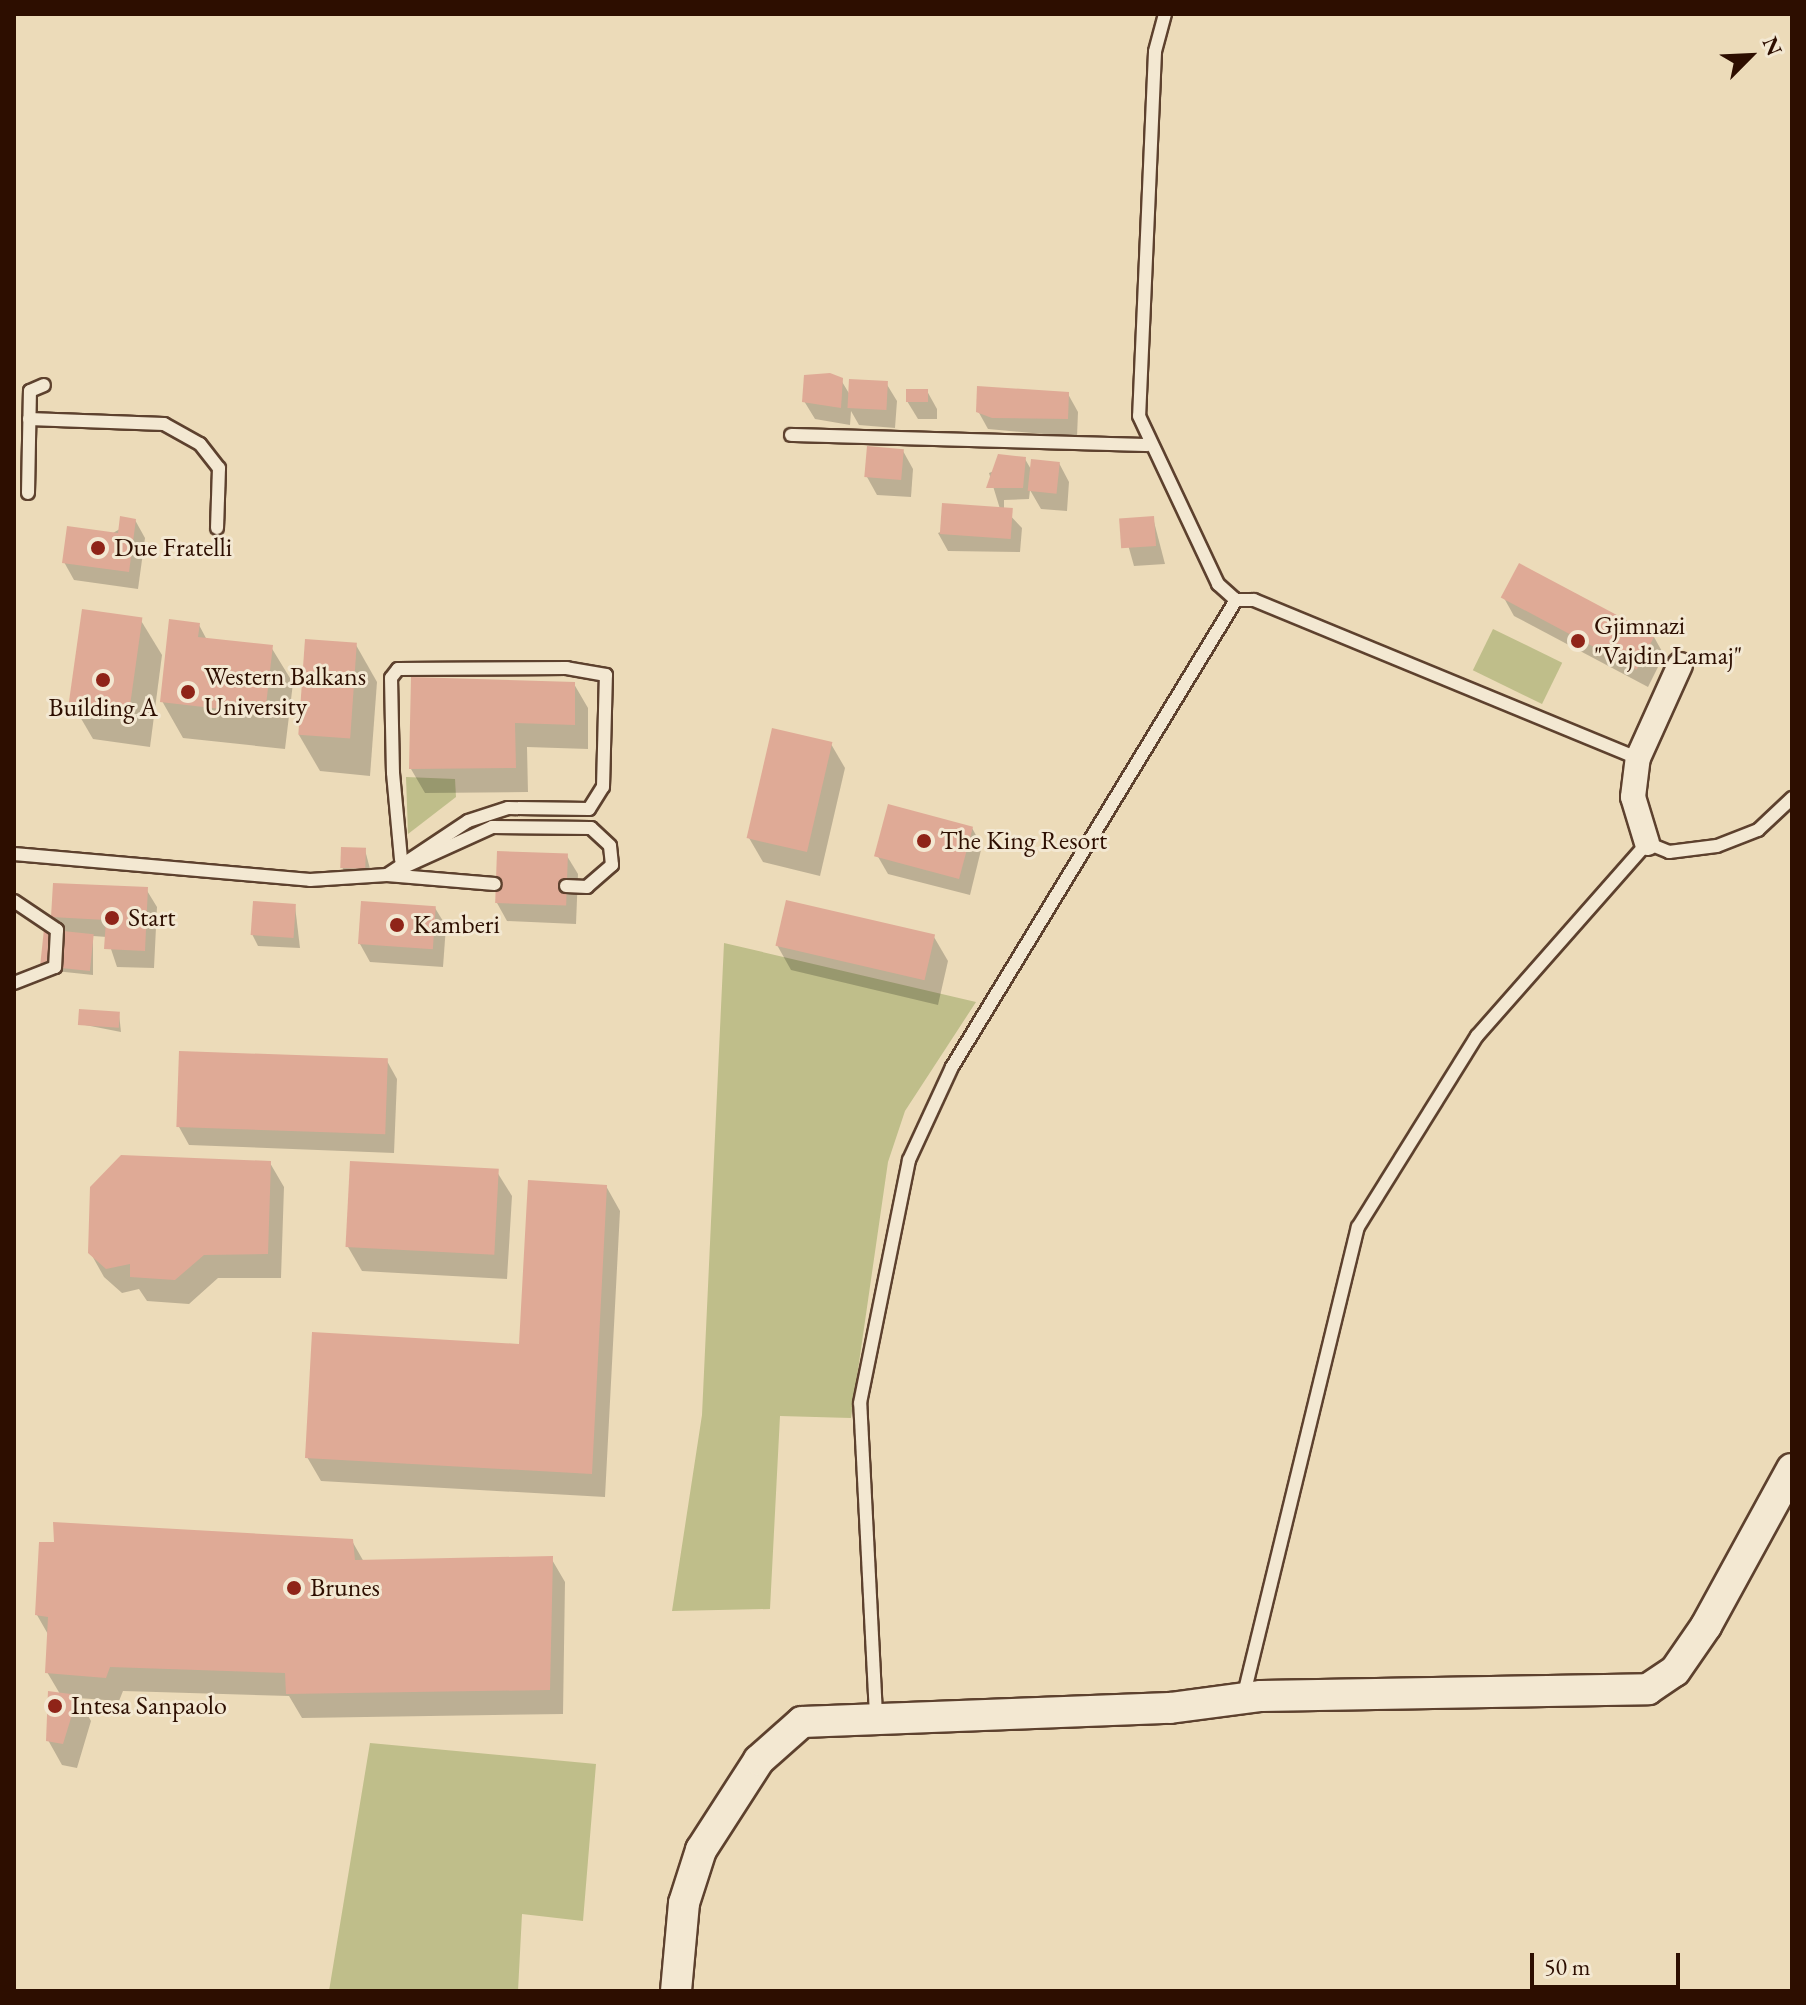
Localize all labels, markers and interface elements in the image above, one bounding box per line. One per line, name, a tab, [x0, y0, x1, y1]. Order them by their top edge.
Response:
north arrow	[1710, 16, 1790, 96]
text: N	[1756, 32, 1789, 60]
place label: Due Fratelli	[114, 532, 232, 564]
marker: Due Fratelli	[89, 539, 107, 557]
place label: Gjimnazi "Vajdin Lamaj"	[1594, 610, 1742, 672]
marker: Gjimnazi "Vajdin Lamaj"	[1569, 632, 1587, 650]
place label: Western Balkans University	[204, 661, 366, 722]
marker: Building A	[94, 671, 112, 689]
marker: Western Balkans University	[179, 683, 197, 701]
place label: Building A	[48, 692, 158, 724]
place label: The King Resort	[940, 825, 1107, 857]
marker: The King Resort	[915, 832, 933, 850]
place label: Start	[128, 902, 175, 934]
marker: Start	[103, 909, 121, 927]
place label: Kamberi	[413, 909, 500, 941]
marker: Kamberi	[388, 916, 406, 934]
place label: Brunes	[310, 1572, 380, 1604]
marker: Brunes	[285, 1579, 303, 1597]
place label: Intesa Sanpaolo	[71, 1690, 227, 1722]
marker: Intesa Sanpaolo	[46, 1697, 64, 1715]
scale bar	[1534, 1937, 1684, 1987]
text: 50 m	[1544, 1951, 1591, 1982]

